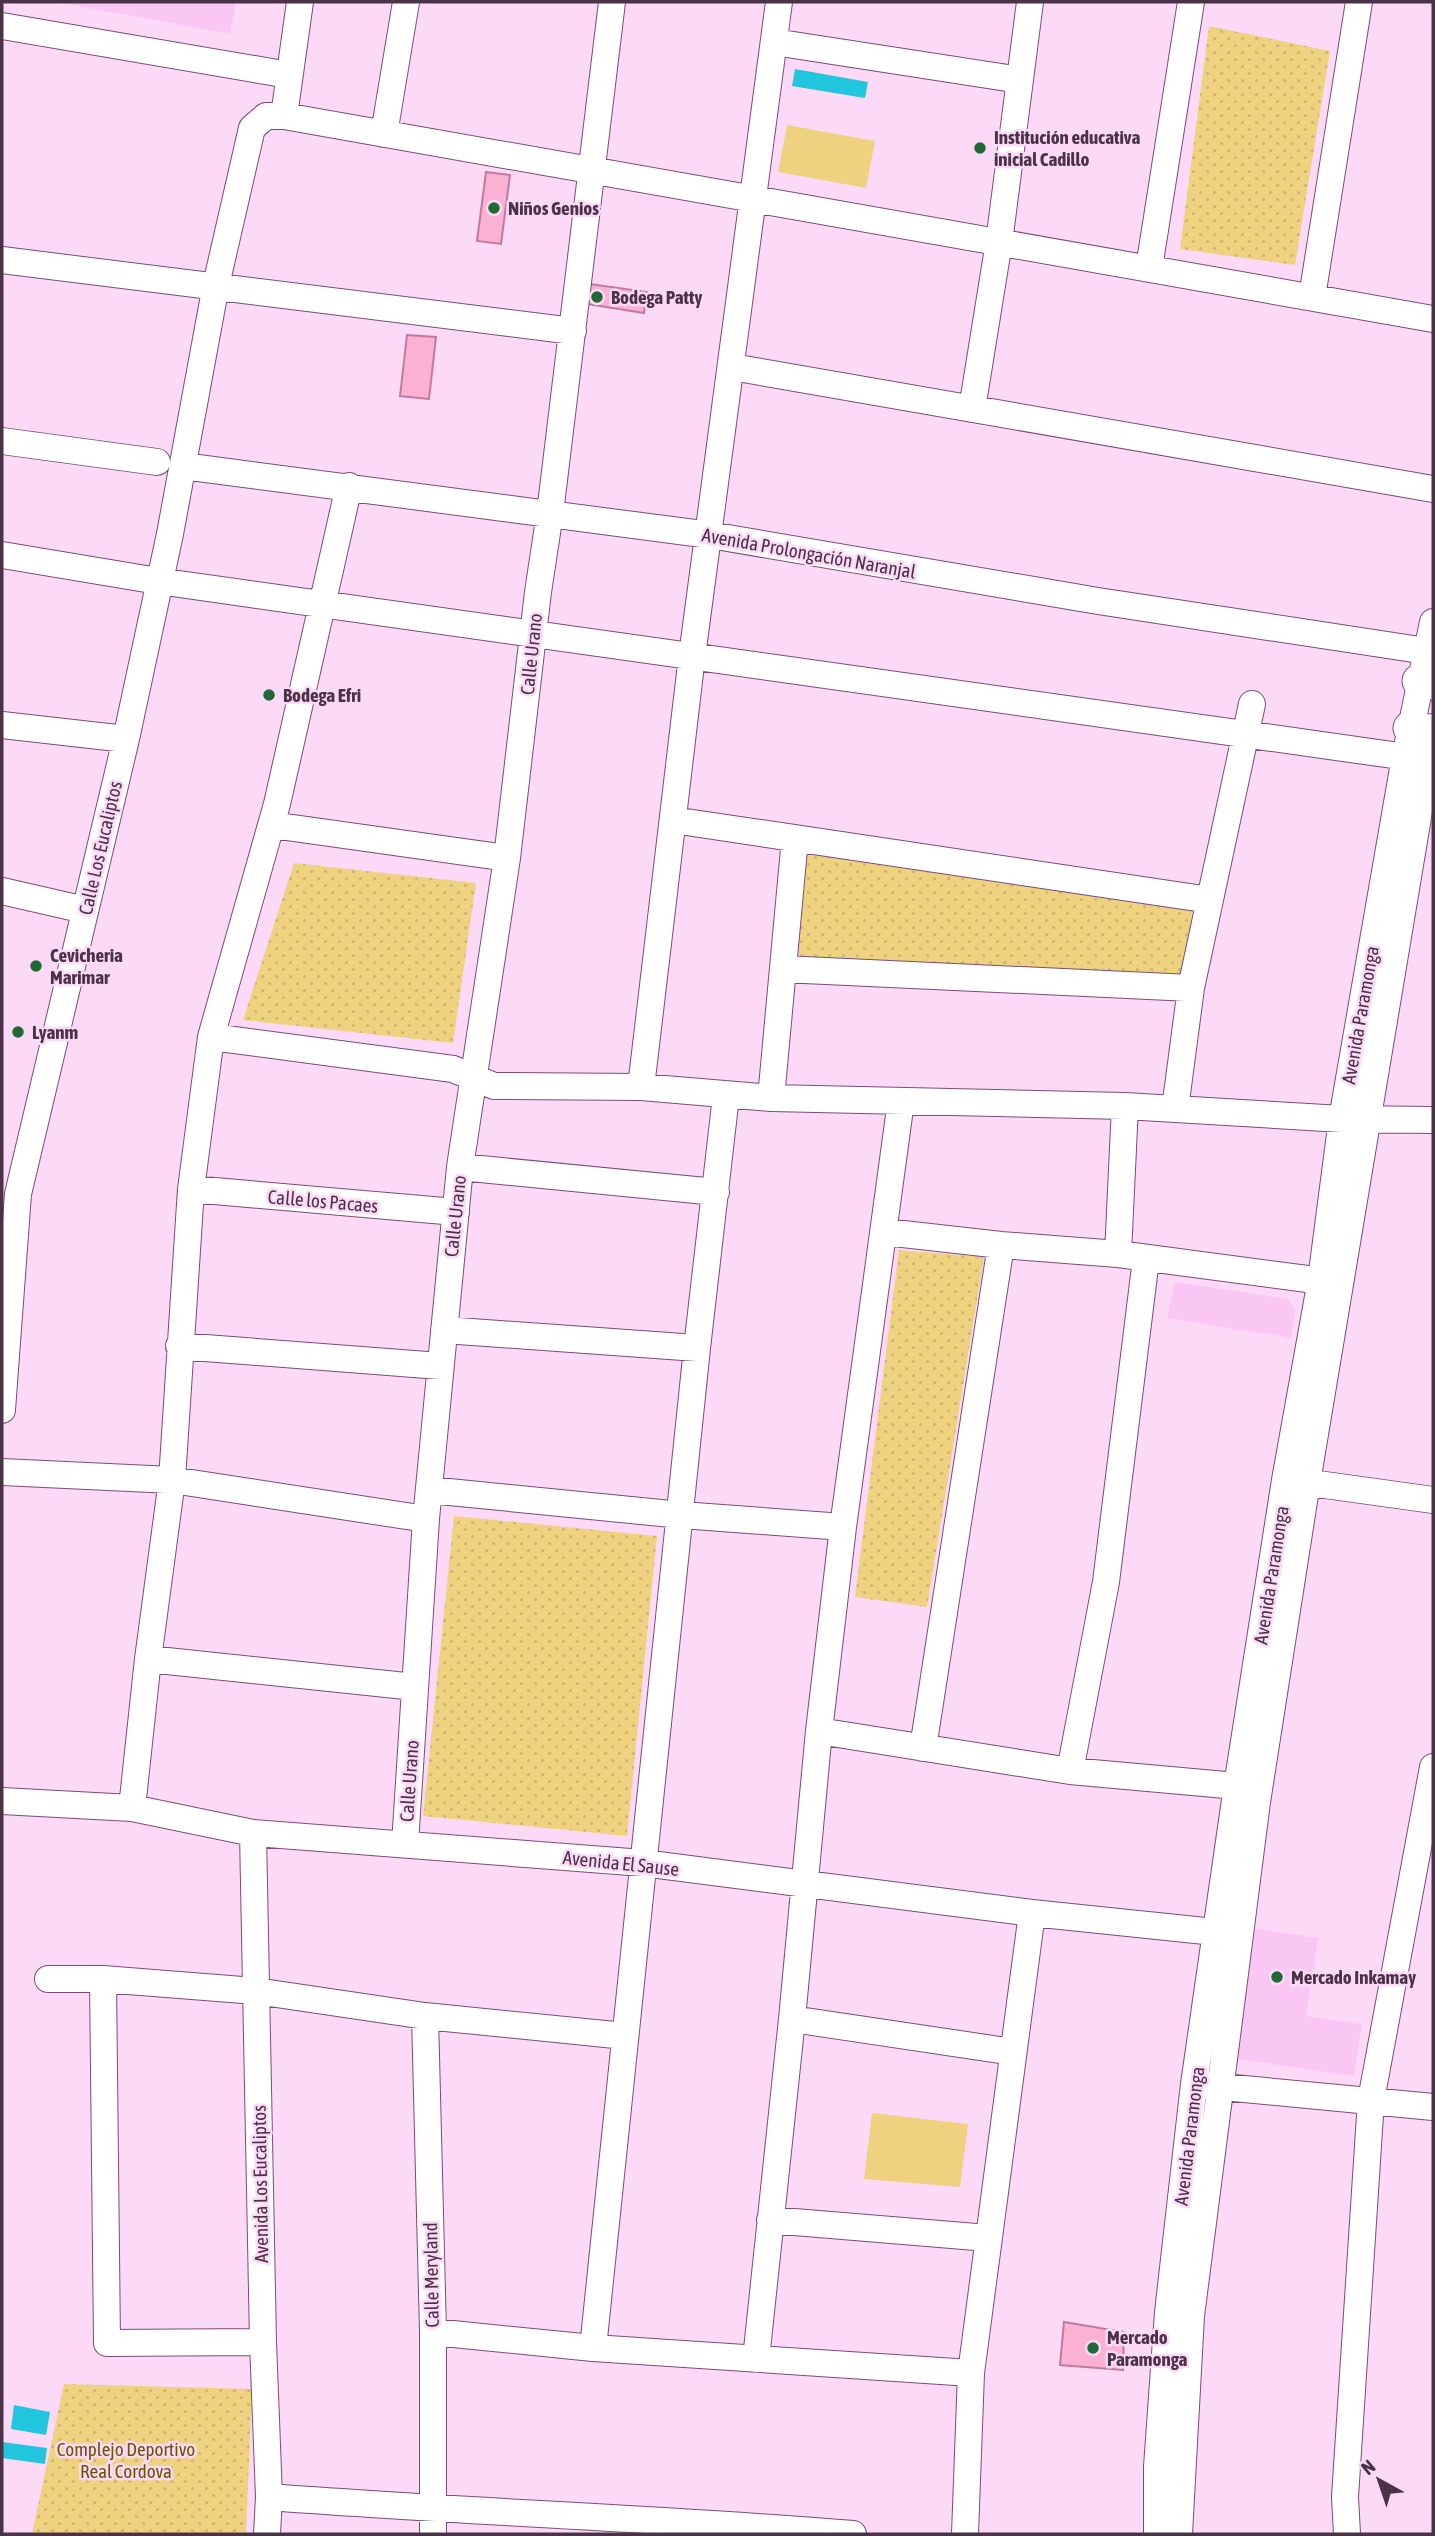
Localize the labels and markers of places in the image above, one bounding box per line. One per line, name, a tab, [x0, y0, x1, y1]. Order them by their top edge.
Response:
place label: Institución educativa inicial Cadillo	[994, 126, 1140, 170]
marker: Institución educativa inicial Cadillo	[972, 140, 988, 156]
place label: Niños Genios	[508, 197, 599, 219]
marker: Niños Genios	[486, 200, 502, 216]
place label: Bodega Patty	[611, 286, 703, 308]
marker: Bodega Patty	[589, 289, 605, 305]
place label: Bodega Efri	[283, 684, 361, 706]
marker: Bodega Efri	[261, 687, 277, 703]
place label: Cevicheria Marimar	[50, 944, 123, 988]
marker: Cevicheria Marimar	[28, 958, 44, 974]
place label: Lyanm	[32, 1021, 78, 1043]
marker: Lyanm	[10, 1024, 26, 1040]
place label: Mercado Inkamay	[1291, 1966, 1416, 1988]
marker: Mercado Inkamay	[1269, 1969, 1285, 1985]
place label: Mercado Paramonga	[1107, 2326, 1187, 2370]
marker: Mercado Paramonga	[1085, 2340, 1101, 2356]

